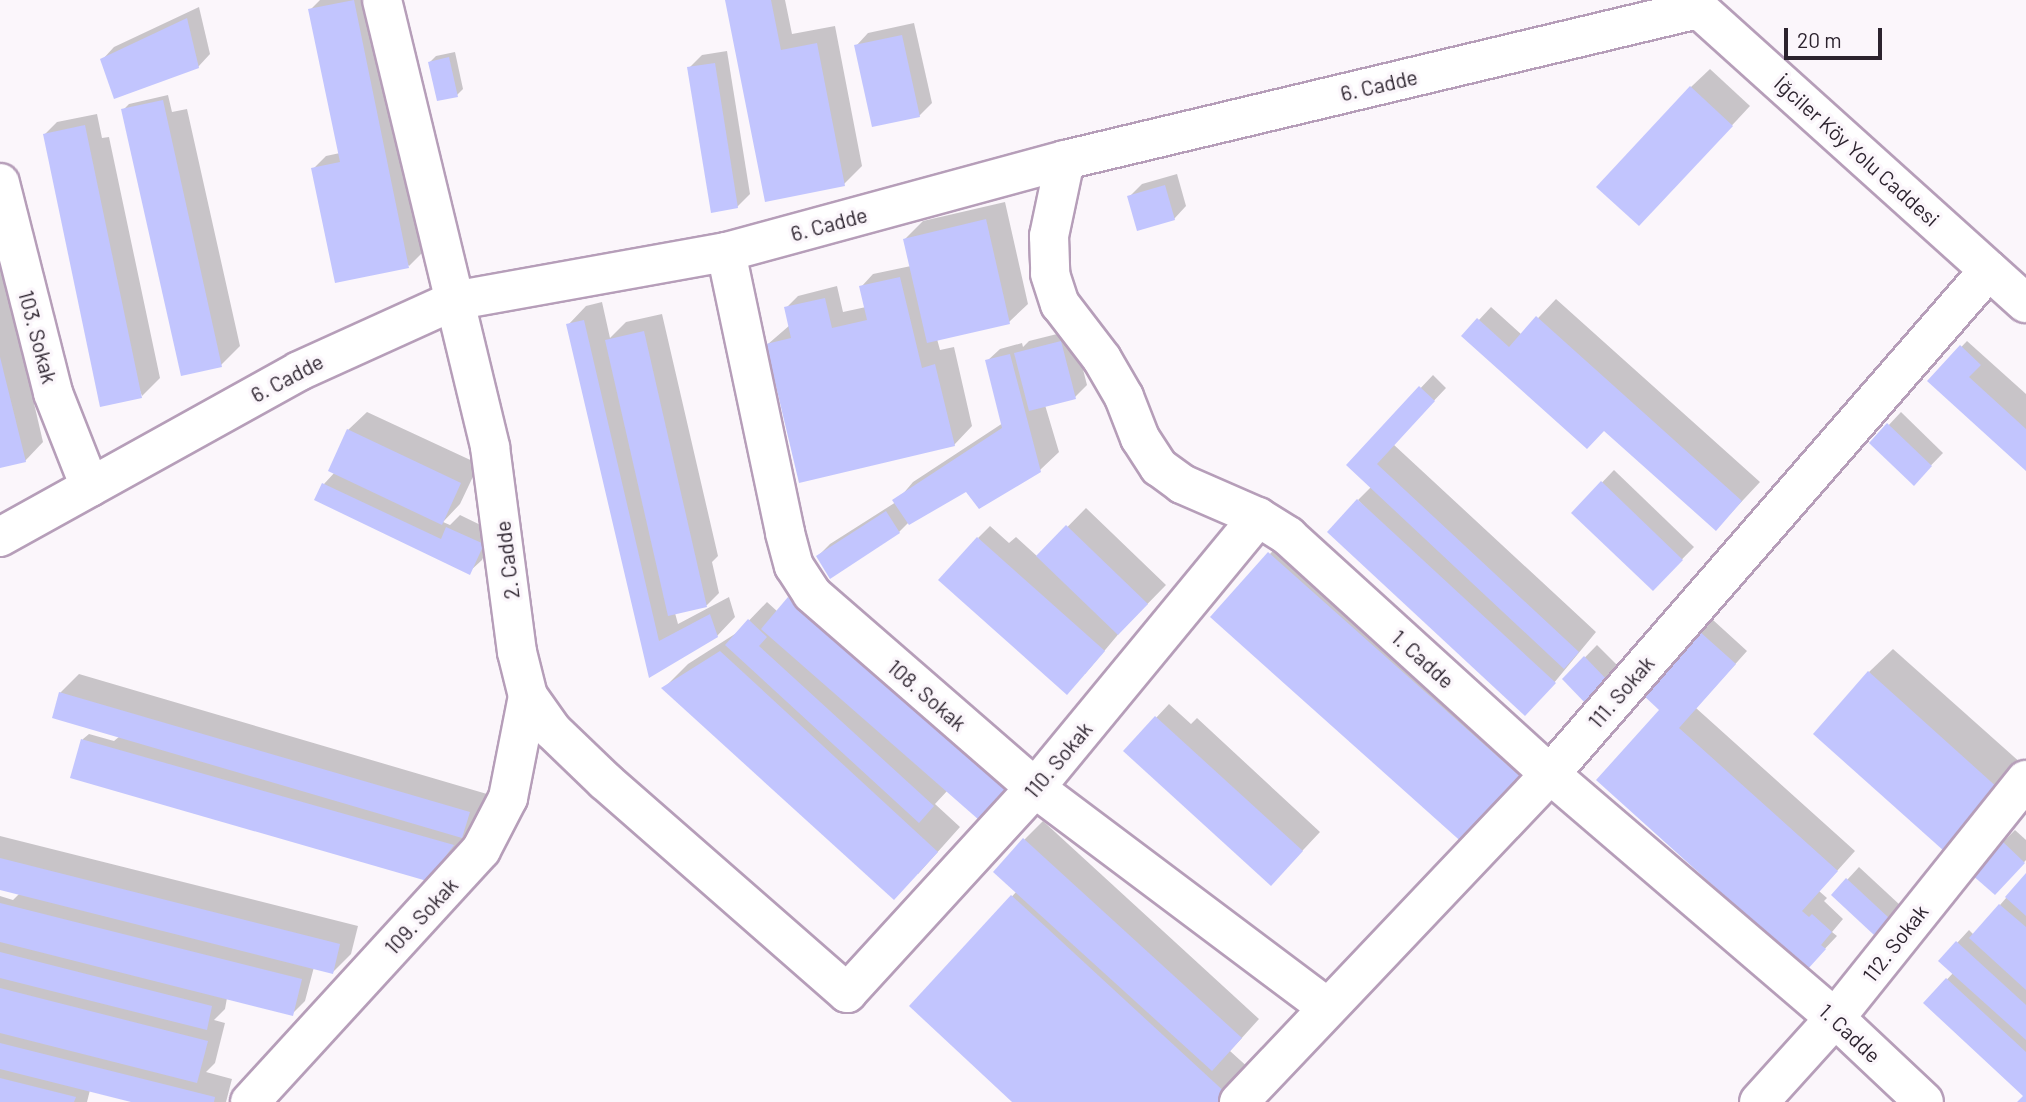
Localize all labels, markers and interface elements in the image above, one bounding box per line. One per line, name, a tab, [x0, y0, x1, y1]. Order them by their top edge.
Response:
scale bar	[1788, 14, 1886, 58]
text: 20 m	[1797, 27, 1842, 52]
street label: 6. Cadde	[1338, 64, 1420, 106]
street label: İğciler Köy Yolu Caddesi	[1769, 70, 1945, 232]
street label: 6. Cadde	[788, 202, 870, 246]
street label: 103. Sokak	[13, 288, 63, 386]
street label: 6. Cadde	[247, 348, 327, 408]
street label: 2. Cadde	[490, 519, 524, 601]
street label: 1. Cadde	[1387, 625, 1459, 693]
street label: 111. Sokak	[1583, 651, 1659, 733]
street label: 108. Sokak	[883, 654, 971, 736]
street label: 110. Sokak	[1019, 717, 1097, 803]
street label: 109. Sokak	[379, 872, 463, 960]
street label: 112. Sokak	[1857, 899, 1933, 987]
street label: 1. Cadde	[1814, 998, 1886, 1068]

